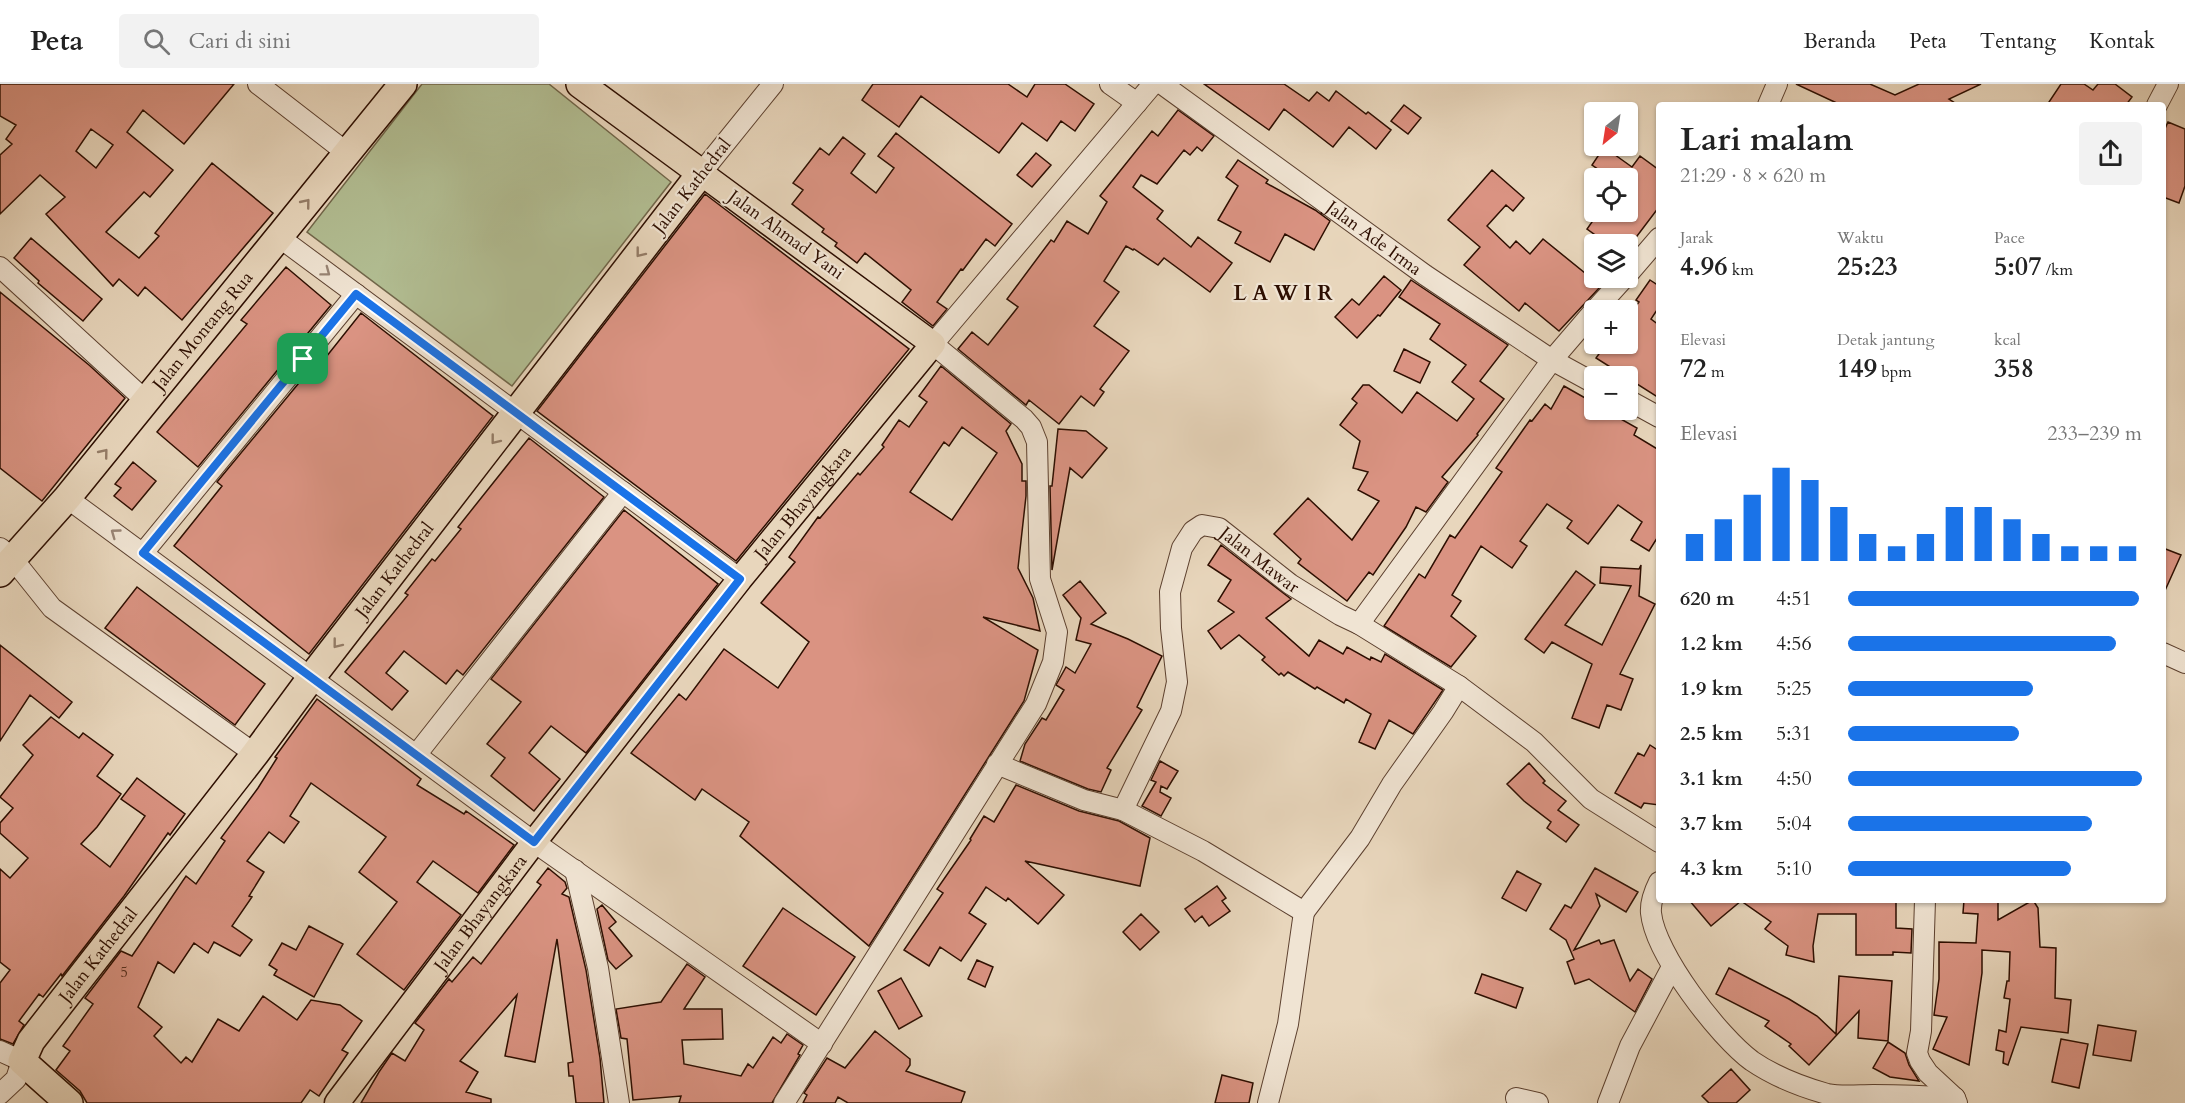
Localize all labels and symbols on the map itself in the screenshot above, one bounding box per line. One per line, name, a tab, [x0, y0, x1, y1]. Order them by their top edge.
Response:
north arrow	[1584, 102, 1638, 156]
street label: Jalan Kathedral	[645, 133, 737, 241]
street label: Jalan Ahmad Yani	[720, 183, 849, 286]
street label: Jalan Ade Irma	[1319, 193, 1427, 281]
one-way arrow	[299, 199, 310, 210]
one-way arrow	[636, 246, 647, 257]
one-way arrow	[320, 264, 331, 275]
street label: Jalan Montang Rua	[145, 266, 259, 398]
district label: L A W I R	[1233, 279, 1333, 308]
pin	[277, 333, 328, 384]
one-way arrow	[491, 433, 502, 444]
street label: Jalan Bhayangkara	[747, 440, 857, 567]
one-way arrow	[97, 449, 108, 460]
street label: Jalan Kathedral	[348, 517, 440, 625]
street label: Jalan Mawar	[1212, 519, 1304, 599]
one-way arrow	[110, 529, 121, 540]
one-way arrow	[334, 638, 345, 649]
street label: Jalan Bhayangkara	[426, 849, 533, 979]
street label: Jalan Kathedral	[51, 902, 144, 1010]
house number: 5	[120, 962, 128, 982]

